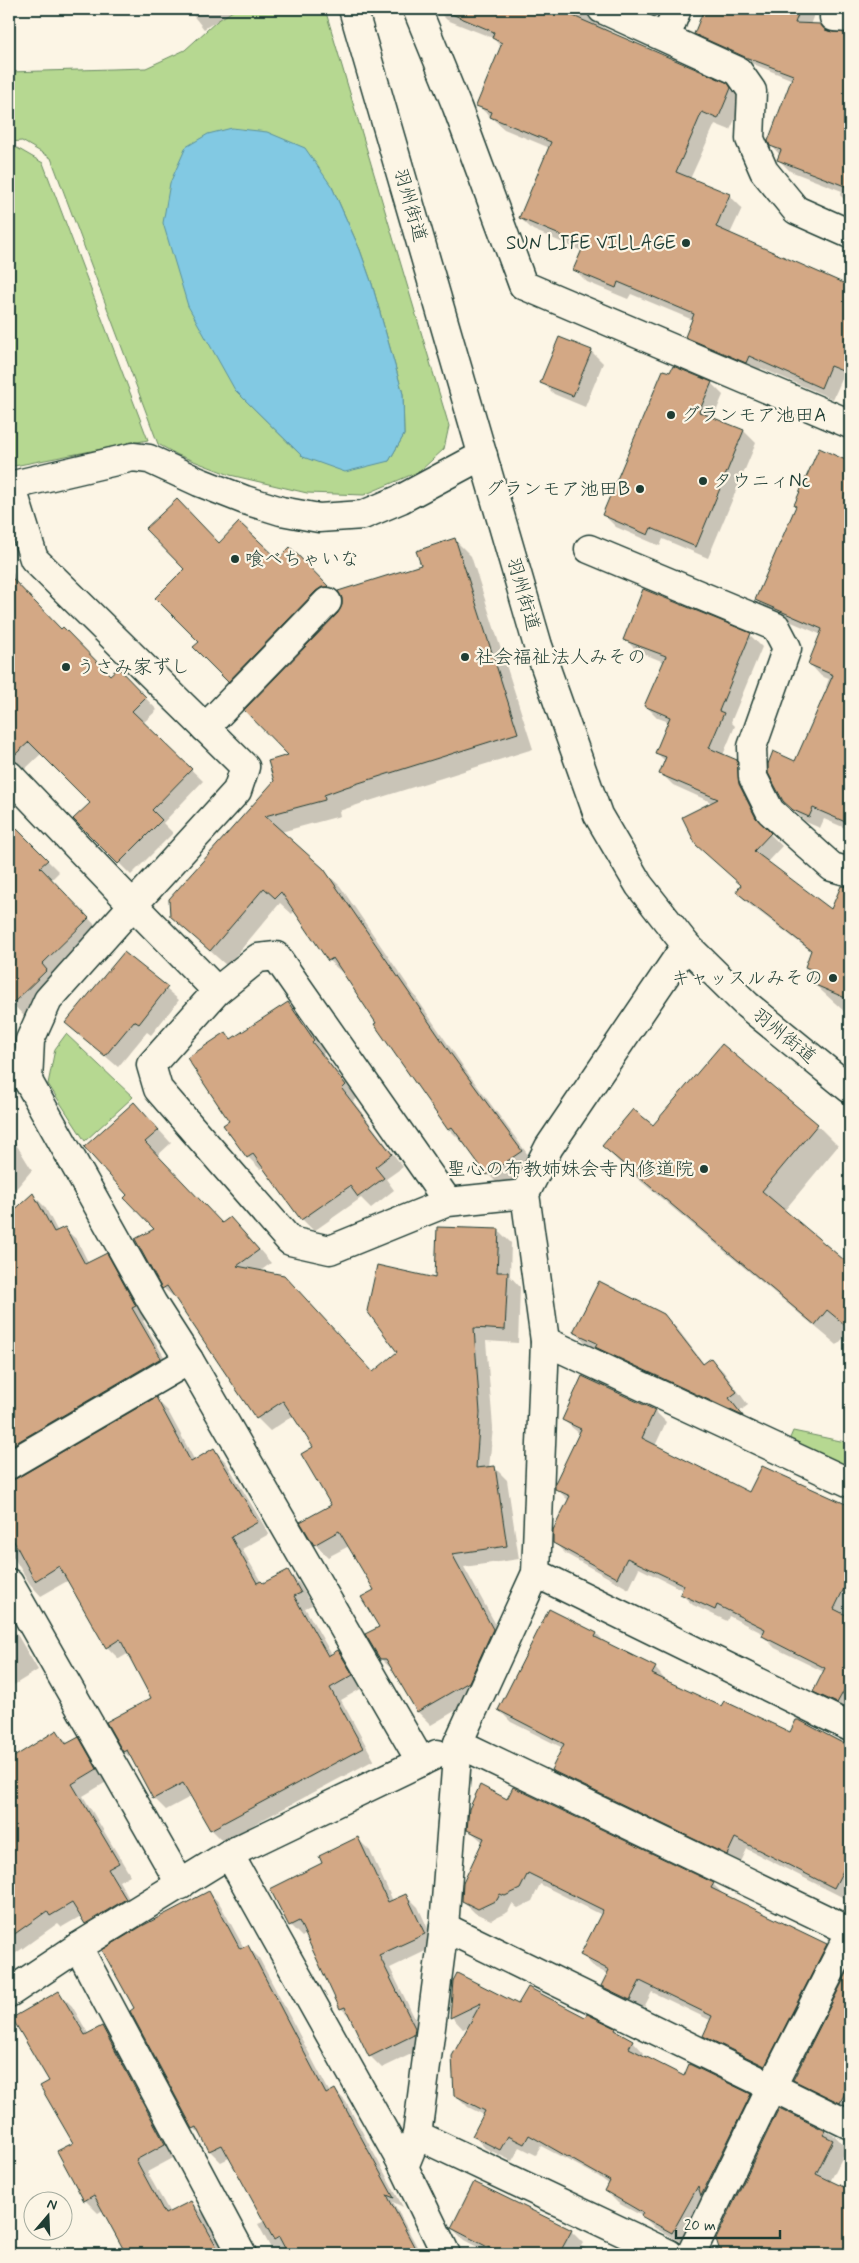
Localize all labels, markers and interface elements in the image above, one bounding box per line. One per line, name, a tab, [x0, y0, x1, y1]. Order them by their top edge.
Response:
street label: 羽州街道	[388, 165, 432, 245]
place label: SUN LIFE VILLAGE	[506, 231, 676, 256]
marker: SUN LIFE VILLAGE	[680, 237, 692, 249]
place label: グランモア池田A	[681, 403, 826, 428]
marker: グランモア池田A	[665, 409, 677, 421]
place label: タウニィNc	[713, 469, 811, 494]
marker: タウニィNc	[697, 475, 709, 487]
place label: グランモア池田B	[485, 477, 630, 502]
marker: グランモア池田B	[634, 483, 646, 495]
place label: 喰べちゃいな	[245, 547, 359, 572]
marker: 喰べちゃいな	[229, 553, 241, 565]
street label: 羽州街道	[501, 554, 545, 634]
place label: 社会福祉法人みその	[475, 645, 646, 670]
marker: 社会福祉法人みその	[459, 651, 471, 663]
place label: うさみ家ずし	[76, 655, 190, 680]
marker: うさみ家ずし	[60, 661, 72, 673]
place label: キャッスルみその	[671, 966, 823, 991]
marker: キャッスルみその	[827, 972, 839, 984]
street label: 羽州街道	[747, 1002, 821, 1070]
place label: 聖心の布教姉妹会寺内修道院	[447, 1157, 694, 1182]
marker: 聖心の布教姉妹会寺内修道院	[698, 1163, 710, 1175]
north arrow	[22, 2190, 72, 2240]
text: N	[45, 2195, 59, 2215]
scale bar	[676, 2208, 780, 2240]
text: 20 m	[684, 2216, 716, 2236]

